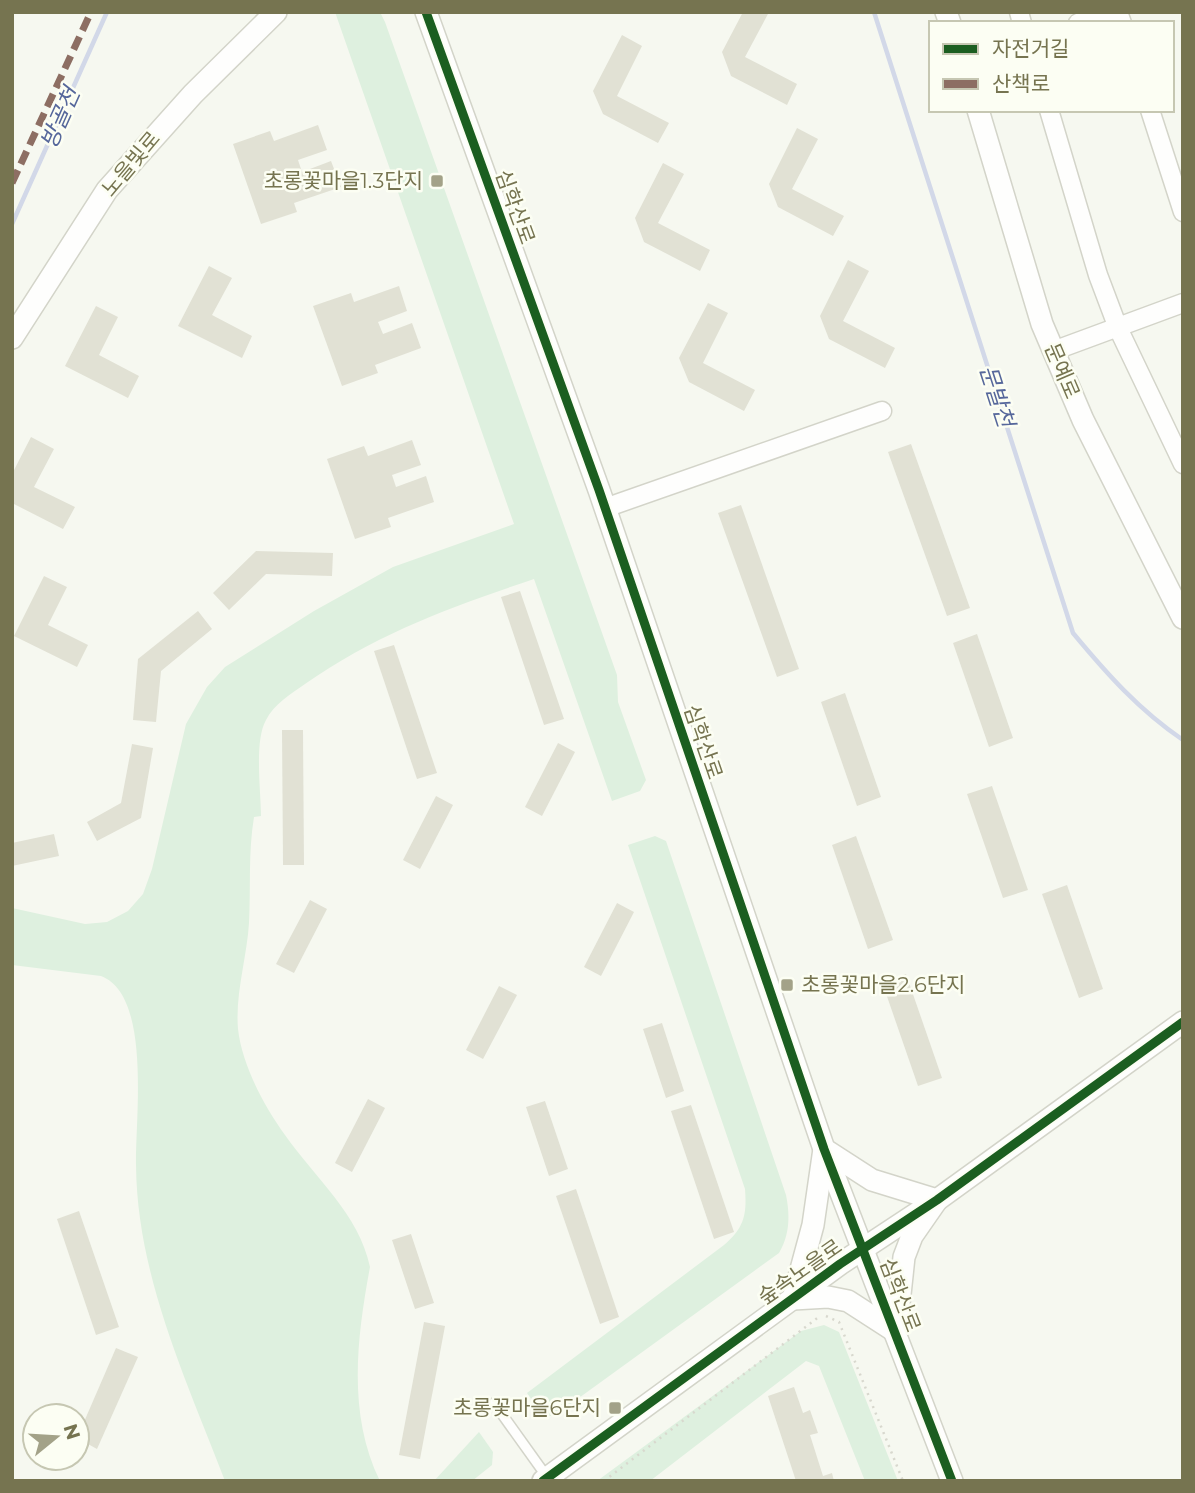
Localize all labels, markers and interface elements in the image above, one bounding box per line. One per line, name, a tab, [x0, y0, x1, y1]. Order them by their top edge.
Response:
legend	[929, 21, 1174, 112]
text: 자전거길	[992, 36, 1069, 61]
text: 산책로	[992, 71, 1050, 96]
water label: 방골천	[34, 81, 87, 153]
street label: 노을빛로	[96, 126, 165, 201]
street label: 심학산로	[491, 166, 540, 247]
place label: 초롱꽃마을1.3단지	[264, 168, 423, 193]
marker: 초롱꽃마을1.3단지	[429, 173, 445, 189]
street label: 문예로	[1040, 339, 1085, 402]
water label: 문발천	[974, 361, 1021, 433]
street label: 심학산로	[679, 701, 728, 782]
place label: 초롱꽃마을2.6단지	[801, 972, 965, 997]
marker: 초롱꽃마을2.6단지	[779, 977, 795, 993]
street label: 숲속노을로	[753, 1234, 846, 1310]
street label: 심학산로	[875, 1254, 926, 1335]
place label: 초롱꽃마을6단지	[453, 1395, 601, 1420]
marker: 초롱꽃마을6단지	[607, 1400, 623, 1416]
north arrow	[21, 1402, 91, 1472]
text: N	[58, 1421, 85, 1443]

